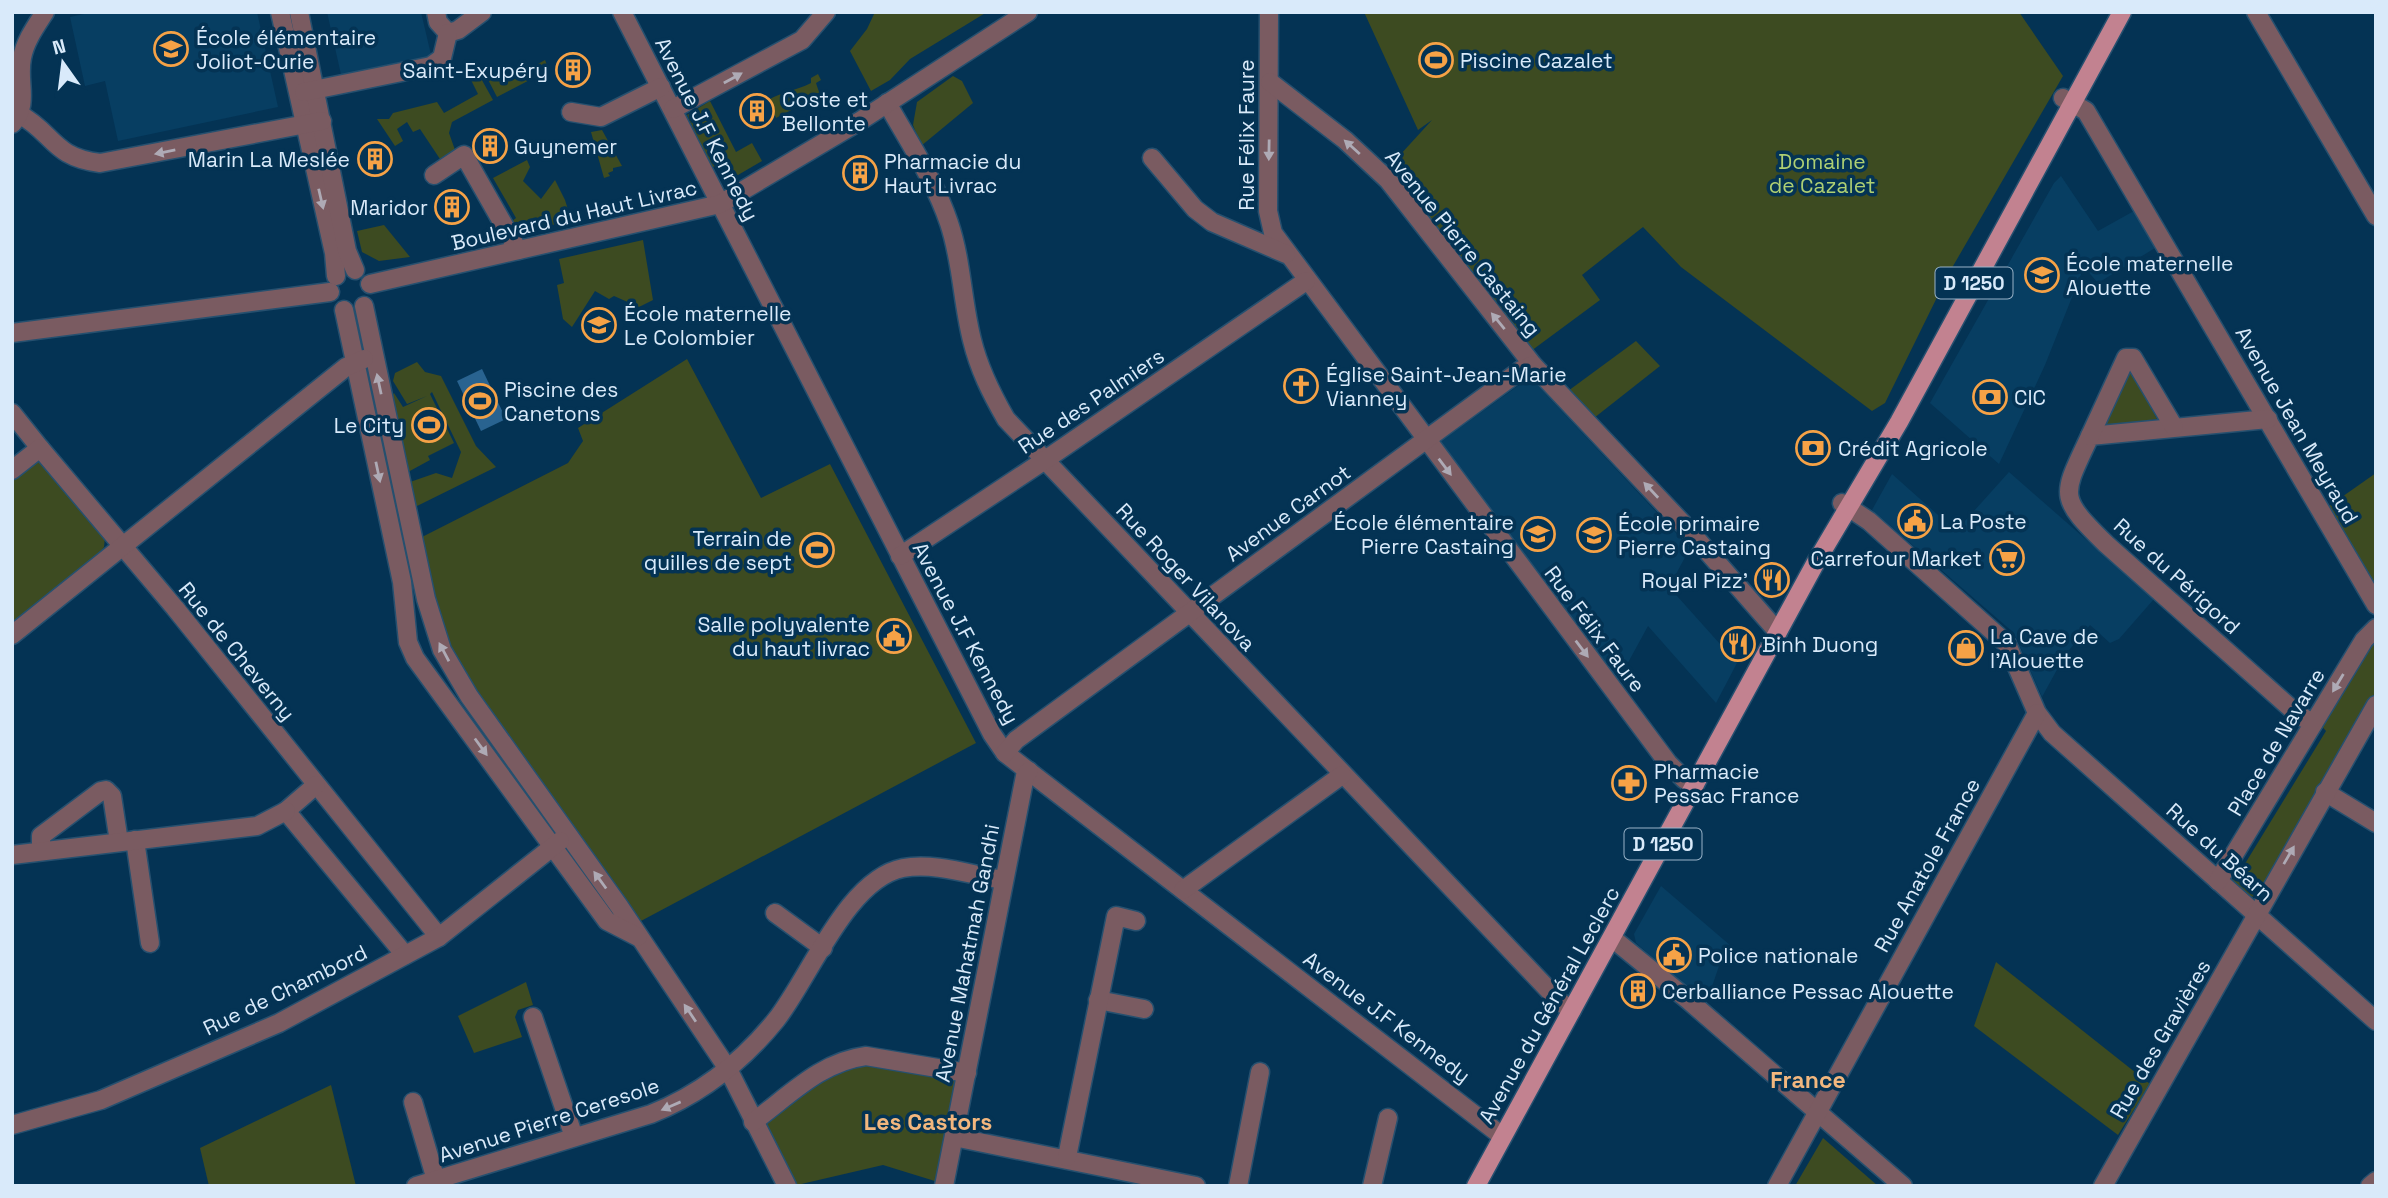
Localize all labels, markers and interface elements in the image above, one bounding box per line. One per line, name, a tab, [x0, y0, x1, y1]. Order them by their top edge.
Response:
place label: École élémentaire Joliot-Curie	[196, 24, 376, 75]
north arrow	[28, 28, 98, 98]
school or university icon: École élémentaire Joliot-Curie	[152, 30, 190, 68]
text: N	[50, 33, 68, 61]
street label: Avenue J.F Kennedy	[649, 33, 765, 225]
sports icon: Piscine Cazalet	[1417, 41, 1455, 79]
place label: Piscine Cazalet	[1460, 47, 1613, 74]
building icon: Saint-Exupéry	[554, 51, 592, 89]
place label: Saint-Exupéry	[403, 57, 548, 84]
street label: Rue Félix Faure	[1233, 59, 1260, 211]
one-way arrow	[724, 72, 743, 84]
place label: Coste et Bellonte	[782, 86, 868, 137]
building icon: Coste et Bellonte	[738, 92, 776, 130]
building icon: Guynemer	[471, 127, 509, 165]
place label: Guynemer	[514, 133, 617, 160]
one-way arrow	[1263, 139, 1275, 161]
one-way arrow	[1343, 139, 1361, 155]
building icon: Marin La Meslée	[356, 140, 394, 178]
street label: Avenue Pierre Castaing	[1379, 144, 1547, 342]
place label: Marin La Meslée	[188, 146, 350, 173]
one-way arrow	[154, 147, 176, 158]
place label: Pharmacie du Haut Livrac	[884, 148, 1021, 199]
park label: Domaine de Cazalet	[1769, 148, 1875, 199]
building icon: Pharmacie du Haut Livrac	[841, 154, 879, 192]
street label: Boulevard du Haut Livrac	[448, 174, 700, 256]
one-way arrow	[316, 188, 327, 210]
building icon: Maridor	[433, 188, 471, 226]
place label: Maridor	[350, 194, 428, 221]
place label: École maternelle Alouette	[2066, 250, 2233, 301]
school or university icon: École maternelle Alouette	[2023, 256, 2061, 294]
road number: D 1250	[1936, 268, 2012, 298]
place label: École maternelle Le Colombier	[624, 300, 791, 351]
school or university icon: École maternelle Le Colombier	[580, 306, 618, 344]
one-way arrow	[1491, 313, 1506, 330]
street label: Avenue Jean Meyraud	[2229, 321, 2365, 529]
street label: Rue des Palmiers	[1013, 342, 1169, 460]
place label: Église Saint-Jean-Marie Vianney	[1326, 361, 1567, 412]
church icon: Église Saint-Jean-Marie Vianney	[1282, 367, 1320, 405]
one-way arrow	[373, 373, 384, 395]
place label: Piscine des Canetons	[504, 376, 618, 427]
bank icon: CIC	[1971, 378, 2009, 416]
sports icon: Piscine des Canetons	[461, 382, 499, 420]
place label: CIC	[2014, 384, 2046, 411]
sports icon: Le City	[410, 406, 448, 444]
place label: Le City	[334, 412, 404, 439]
bank icon: Crédit Agricole	[1794, 429, 1832, 467]
place label: Crédit Agricole	[1838, 435, 1988, 462]
one-way arrow	[1438, 458, 1452, 477]
street label: Avenue Carnot	[1220, 459, 1356, 567]
one-way arrow	[373, 461, 384, 483]
one-way arrow	[1643, 482, 1659, 499]
street label: Rue Roger Vilanova	[1110, 497, 1262, 657]
public building icon: La Poste	[1896, 502, 1934, 540]
place label: La Poste	[1940, 508, 2027, 535]
place label: École élémentaire Pierre Castaing	[1334, 509, 1514, 560]
place label: École primaire Pierre Castaing	[1618, 510, 1771, 561]
street label: Rue du Périgord	[2108, 512, 2246, 640]
school or university icon: École élémentaire Pierre Castaing	[1519, 515, 1557, 553]
school or university icon: École primaire Pierre Castaing	[1575, 516, 1613, 554]
place label: Terrain de quilles de sept	[644, 525, 792, 576]
sports icon: Terrain de quilles de sept	[798, 531, 836, 569]
street label: Avenue J.F Kennedy	[907, 537, 1025, 729]
supermarket icon: Carrefour Market	[1988, 539, 2026, 577]
place label: Carrefour Market	[1810, 545, 1982, 572]
street label: Rue Félix Faure	[1539, 560, 1651, 698]
restaurant icon: Royal Pizz'	[1753, 561, 1791, 599]
place label: Royal Pizz'	[1641, 567, 1748, 594]
street label: Rue de Cheverny	[173, 576, 301, 726]
place label: Salle polyvalente du haut livrac	[697, 611, 870, 662]
public building icon: Salle polyvalente du haut livrac	[875, 617, 913, 655]
place label: La Cave de l'Alouette	[1990, 623, 2099, 674]
restaurant icon: Binh Duong	[1719, 625, 1757, 663]
shop icon: La Cave de l'Alouette	[1947, 629, 1985, 667]
place label: Binh Duong	[1762, 631, 1878, 658]
one-way arrow	[1574, 640, 1588, 658]
one-way arrow	[438, 642, 450, 662]
street label: Place de Navarre	[2221, 663, 2331, 821]
one-way arrow	[2331, 674, 2344, 693]
one-way arrow	[473, 738, 487, 756]
place label: Pharmacie Pessac France	[1654, 758, 1799, 809]
pharmacy icon: Pharmacie Pessac France	[1610, 764, 1648, 802]
street label: Rue Anatole France	[1868, 773, 1986, 957]
street label: Rue du Béarn	[2161, 797, 2279, 907]
street label: Avenue Mahatmah Gandhi	[929, 822, 1005, 1084]
road number: D 1250	[1624, 828, 1702, 860]
one-way arrow	[2282, 845, 2295, 864]
one-way arrow	[593, 871, 607, 889]
street label: Avenue du Général Leclerc	[1472, 882, 1626, 1128]
public building icon: Police nationale	[1655, 936, 1693, 974]
street label: Rue de Chambord	[198, 939, 372, 1041]
place label: Police nationale	[1698, 942, 1859, 969]
street label: Avenue J.F Kennedy	[1298, 945, 1476, 1089]
street label: Rue des Gravières	[2104, 955, 2216, 1123]
building icon: Cerballiance Pessac Alouette	[1619, 972, 1657, 1010]
place label: Cerballiance Pessac Alouette	[1662, 978, 1954, 1005]
one-way arrow	[683, 1004, 697, 1022]
district label: France	[1770, 1065, 1846, 1095]
street label: Avenue Pierre Ceresole	[435, 1072, 663, 1168]
one-way arrow	[661, 1100, 681, 1112]
district label: Les Castors	[864, 1107, 992, 1137]

